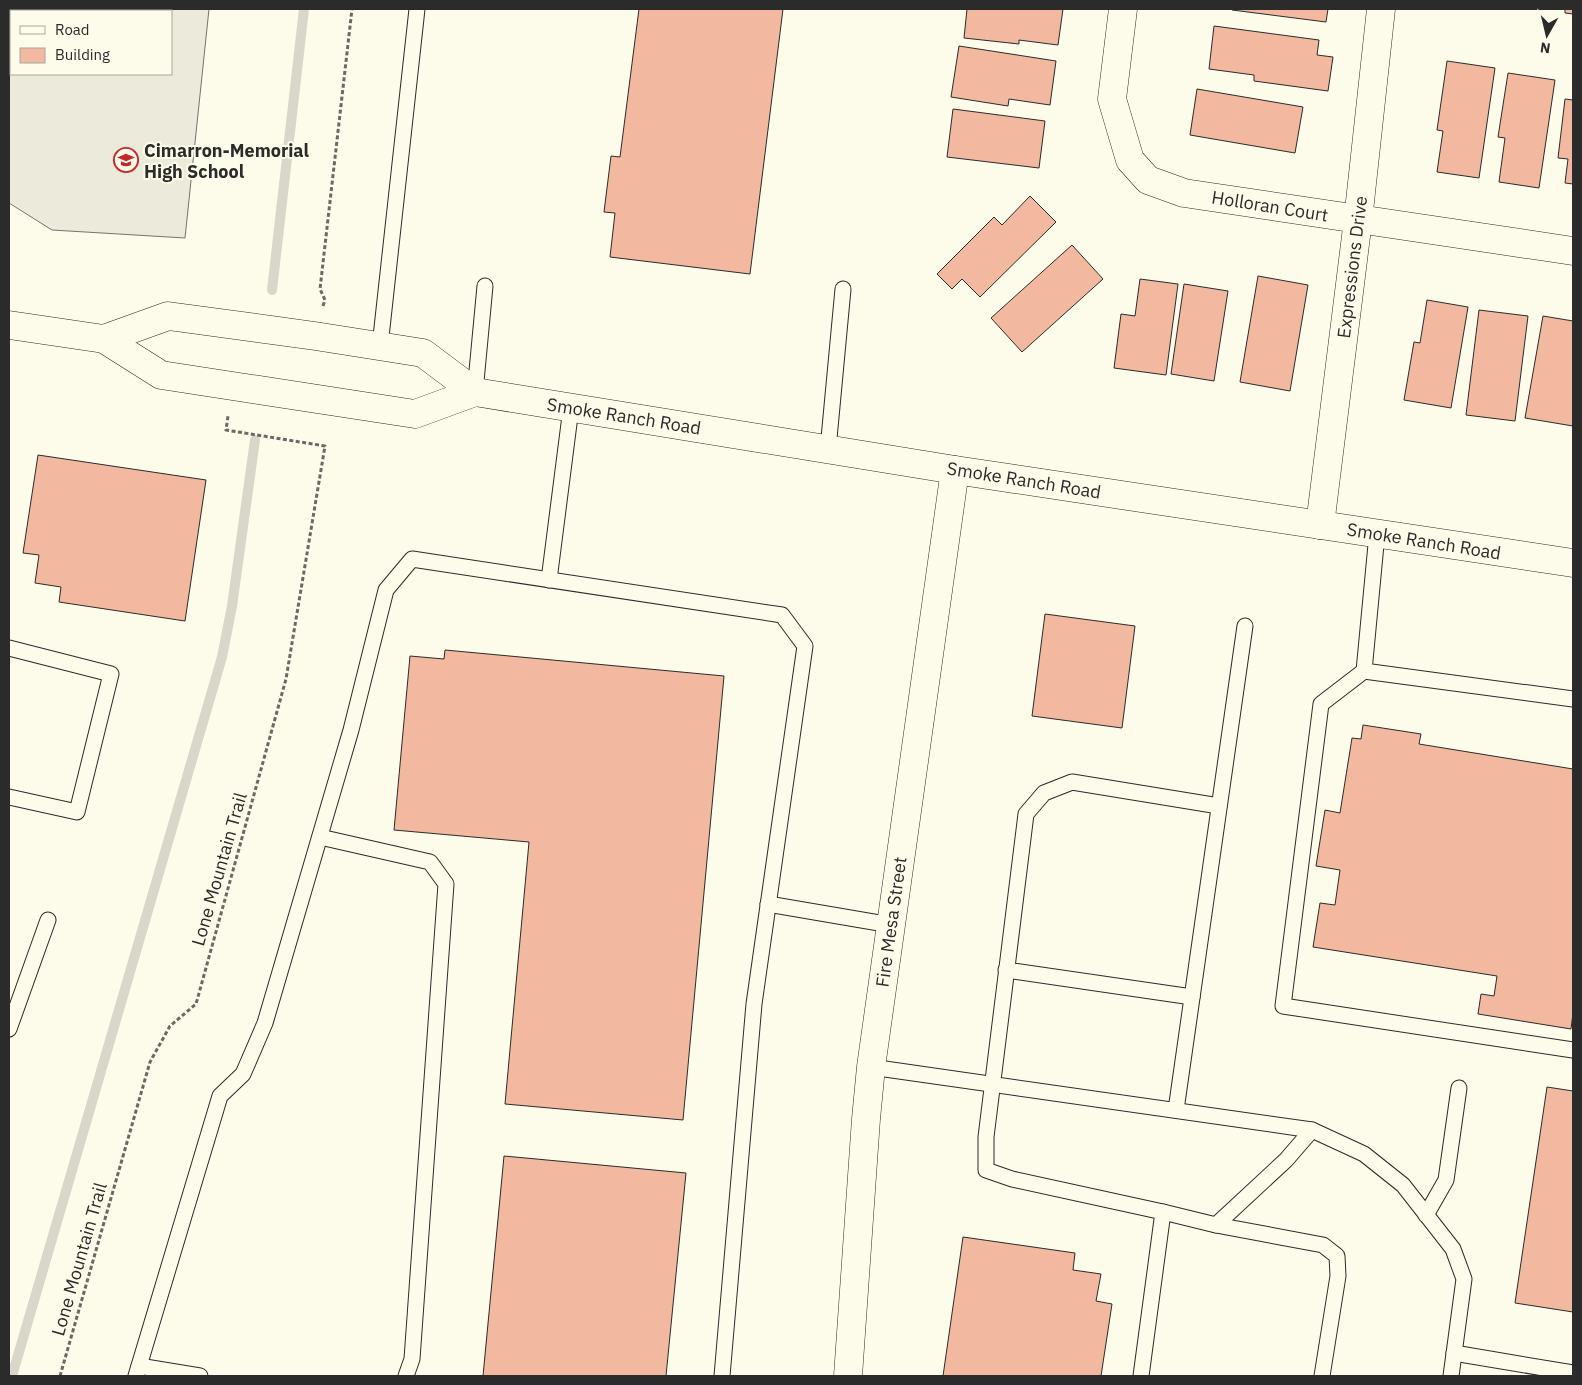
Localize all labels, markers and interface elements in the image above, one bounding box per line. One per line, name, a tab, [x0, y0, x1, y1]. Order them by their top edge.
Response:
legend	[10, 10, 172, 75]
north arrow	[1522, 10, 1572, 60]
text: Road	[55, 20, 90, 39]
text: N	[1539, 38, 1551, 57]
text: Building	[55, 45, 110, 64]
place label: Cimarron-Memorial High School	[144, 139, 310, 183]
school or university icon: Cimarron-Memorial High School	[113, 147, 139, 173]
street label: Holloran Court	[1210, 185, 1330, 227]
street label: Expressions Drive	[1332, 194, 1372, 340]
street label: Smoke Ranch Road	[545, 392, 703, 440]
street label: Smoke Ranch Road	[945, 456, 1103, 504]
street label: Smoke Ranch Road	[1345, 517, 1503, 565]
street label: Lone Mountain Trail	[186, 790, 252, 948]
street label: Fire Mesa Street	[870, 855, 912, 989]
street label: Lone Mountain Trail	[46, 1180, 112, 1338]

